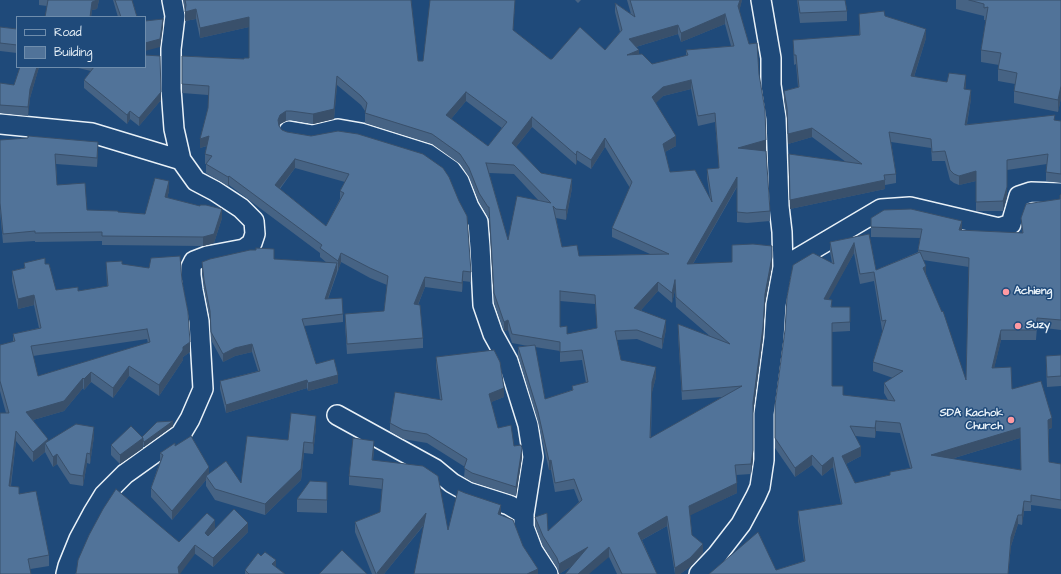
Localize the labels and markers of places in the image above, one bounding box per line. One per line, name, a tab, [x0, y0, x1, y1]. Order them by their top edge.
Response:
place label: Achieng	[1014, 285, 1052, 299]
marker: Achieng	[1001, 287, 1011, 297]
place label: Suzy	[1026, 319, 1050, 333]
marker: Suzy	[1013, 321, 1023, 331]
place label: SDA Kachok Church	[940, 407, 1003, 433]
marker: SDA Kachok Church	[1006, 415, 1016, 425]

